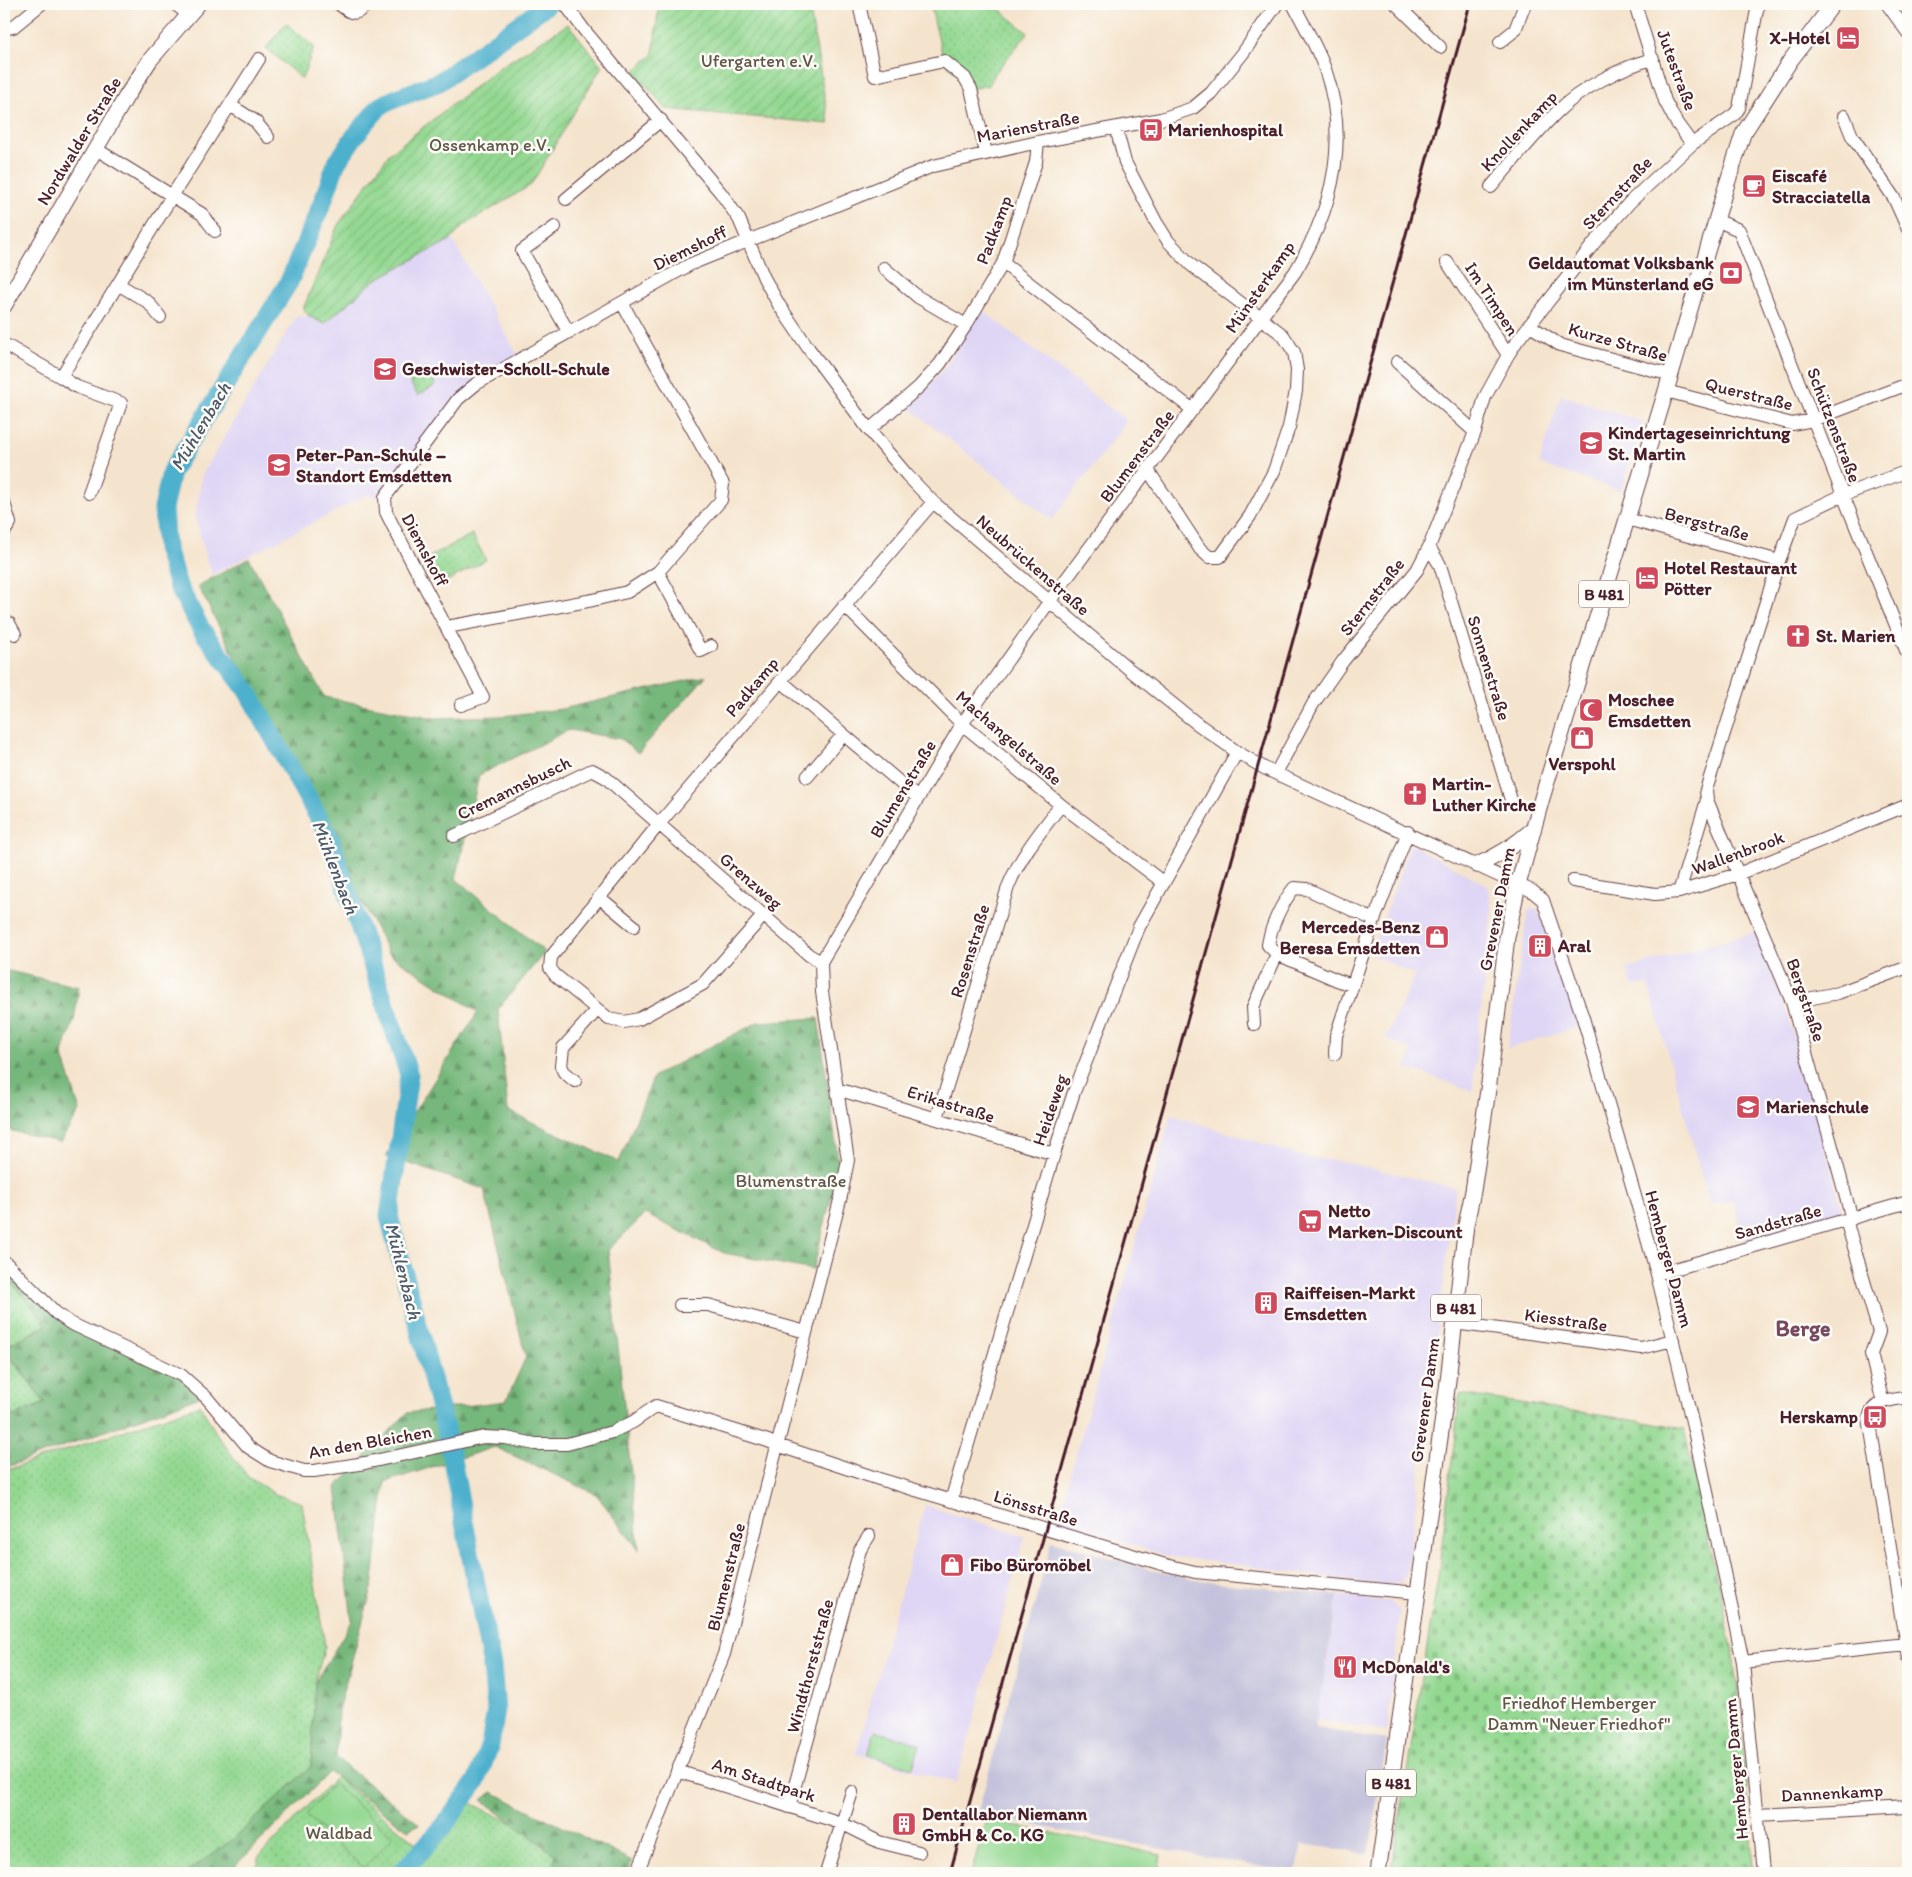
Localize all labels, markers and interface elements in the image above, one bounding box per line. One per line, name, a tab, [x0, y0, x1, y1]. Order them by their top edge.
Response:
hotel icon: X-Hotel	[1835, 25, 1861, 51]
street label: Jutestraße	[1652, 26, 1702, 114]
place label: X-Hotel	[1769, 27, 1831, 49]
park label: Ufergarten e.V.	[701, 50, 817, 72]
street label: Nordwalder Straße	[32, 73, 126, 209]
street label: Knollenkamp	[1476, 86, 1562, 176]
street label: Marienstraße	[975, 106, 1081, 148]
bus stop icon: Marienhospital	[1138, 117, 1164, 143]
place label: Marienhospital	[1168, 119, 1284, 141]
park label: Ossenkamp e.V.	[429, 134, 551, 156]
street label: Sternstraße	[1577, 152, 1657, 234]
place label: Eiscafé Stracciatella	[1772, 165, 1870, 208]
cafe icon: Eiscafé Stracciatella	[1741, 173, 1767, 199]
street label: Padkamp	[971, 193, 1017, 267]
street label: Diemshoff	[649, 220, 732, 275]
street label: Münsterkamp	[1220, 237, 1300, 337]
place label: Geldautomat Volksbank im Münsterland eG	[1528, 252, 1715, 295]
street label: Im Timpen	[1460, 258, 1524, 340]
bank icon: Geldautomat Volksbank im Münsterland eG	[1718, 260, 1744, 286]
street label: Kurze Straße	[1566, 317, 1670, 367]
school or university icon: Geschwister-Scholl-Schule	[372, 356, 398, 382]
place label: Geschwister-Scholl-Schule	[402, 358, 610, 380]
street label: Schützenstraße	[1802, 364, 1866, 486]
street label: Querstraße	[1703, 372, 1795, 416]
water label: Mühlenbach	[165, 377, 236, 475]
street label: Blumenstraße	[1095, 405, 1179, 507]
place label: Kindertageseinrichtung St. Martin	[1608, 422, 1791, 465]
school or university icon: Kindertageseinrichtung St. Martin	[1578, 430, 1604, 456]
place label: Peter-Pan-Schule – Standort Emsdetten	[296, 444, 452, 487]
school or university icon: Peter-Pan-Schule – Standort Emsdetten	[266, 452, 292, 478]
street label: Bergstraße	[1662, 502, 1752, 546]
street label: Diemshoff	[396, 509, 454, 591]
street label: Neubrückenstraße	[972, 510, 1094, 620]
street label: Sternstraße	[1335, 554, 1409, 640]
place label: Hotel Restaurant Pötter	[1664, 557, 1797, 600]
hotel icon: Hotel Restaurant Pötter	[1634, 565, 1660, 591]
road number: B 481	[1579, 580, 1629, 608]
street label: Sonnenstraße	[1463, 613, 1515, 723]
church icon: St. Marien	[1785, 623, 1811, 649]
place label: St. Marien	[1816, 625, 1896, 647]
street label: Padkamp	[721, 652, 783, 722]
street label: Machangelstraße	[951, 686, 1067, 790]
place label: Moschee Emsdetten	[1608, 689, 1692, 732]
mosque icon: Moschee Emsdetten	[1578, 697, 1604, 723]
shop icon: Verspohl	[1569, 725, 1595, 751]
street label: Blumenstraße	[865, 736, 941, 842]
street label: Cremannsbusch	[453, 751, 575, 825]
place label: Verspohl	[1548, 753, 1616, 775]
place label: Martin- Luther Kirche	[1432, 773, 1537, 816]
church icon: Martin- Luther Kirche	[1402, 781, 1428, 807]
water label: Mühlenbach	[307, 817, 364, 918]
street label: Wallenbrook	[1689, 826, 1788, 880]
street label: Grevener Damm	[1474, 845, 1520, 973]
street label: Grenzweg	[715, 848, 788, 915]
street label: Rosenstraße	[945, 902, 995, 1000]
place label: Mercedes-Benz Beresa Emsdetten	[1280, 916, 1421, 959]
shop icon: Mercedes-Benz Beresa Emsdetten	[1424, 924, 1450, 950]
building icon: Aral	[1527, 933, 1553, 959]
place label: Aral	[1557, 935, 1592, 957]
street label: Bergstraße	[1781, 955, 1831, 1045]
street label: Heideweg	[1027, 1071, 1073, 1149]
street label: Erikastraße	[905, 1080, 997, 1128]
school or university icon: Marienschule	[1735, 1094, 1761, 1120]
place label: Marienschule	[1766, 1096, 1869, 1118]
park label: Blumenstraße	[736, 1170, 846, 1192]
street label: Hemberger Damm	[1640, 1188, 1698, 1330]
street label: Sandstraße	[1732, 1199, 1824, 1245]
place label: Netto Marken-Discount	[1328, 1200, 1463, 1243]
supermarket icon: Netto Marken-Discount	[1297, 1208, 1323, 1234]
water label: Mühlenbach	[380, 1220, 427, 1323]
place label: Raiffeisen-Markt Emsdetten	[1284, 1282, 1416, 1325]
building icon: Raiffeisen-Markt Emsdetten	[1253, 1290, 1279, 1316]
road number: B 481	[1431, 1295, 1481, 1322]
street label: Kiesstraße	[1523, 1303, 1609, 1337]
district label: Berge	[1775, 1315, 1831, 1342]
street label: Grevener Damm	[1405, 1336, 1445, 1464]
bus stop icon: Herskamp	[1862, 1404, 1888, 1430]
place label: Herskamp	[1780, 1406, 1858, 1428]
street label: An den Bleichen	[307, 1420, 433, 1464]
street label: Lönsstraße	[991, 1485, 1081, 1531]
street label: Blumenstraße	[702, 1521, 750, 1633]
shop icon: Fibo Büromöbel	[939, 1552, 965, 1578]
place label: Fibo Büromöbel	[970, 1554, 1092, 1576]
street label: Windthorststraße	[782, 1597, 838, 1735]
restaurant icon: McDonald's	[1332, 1654, 1358, 1680]
place label: McDonald's	[1362, 1656, 1450, 1678]
park label: Friedhof Hemberger Damm "Neuer Friedhof"	[1487, 1692, 1671, 1735]
street label: Hemberger Damm	[1719, 1698, 1753, 1840]
street label: Am Stadtpark	[709, 1753, 819, 1807]
road number: B 481	[1366, 1770, 1416, 1796]
street label: Dannenkamp	[1780, 1779, 1884, 1807]
place label: Dentallabor Niemann GmbH & Co. KG	[922, 1803, 1088, 1846]
building icon: Dentallabor Niemann GmbH & Co. KG	[891, 1811, 917, 1837]
park label: Waldbad	[305, 1822, 373, 1844]

